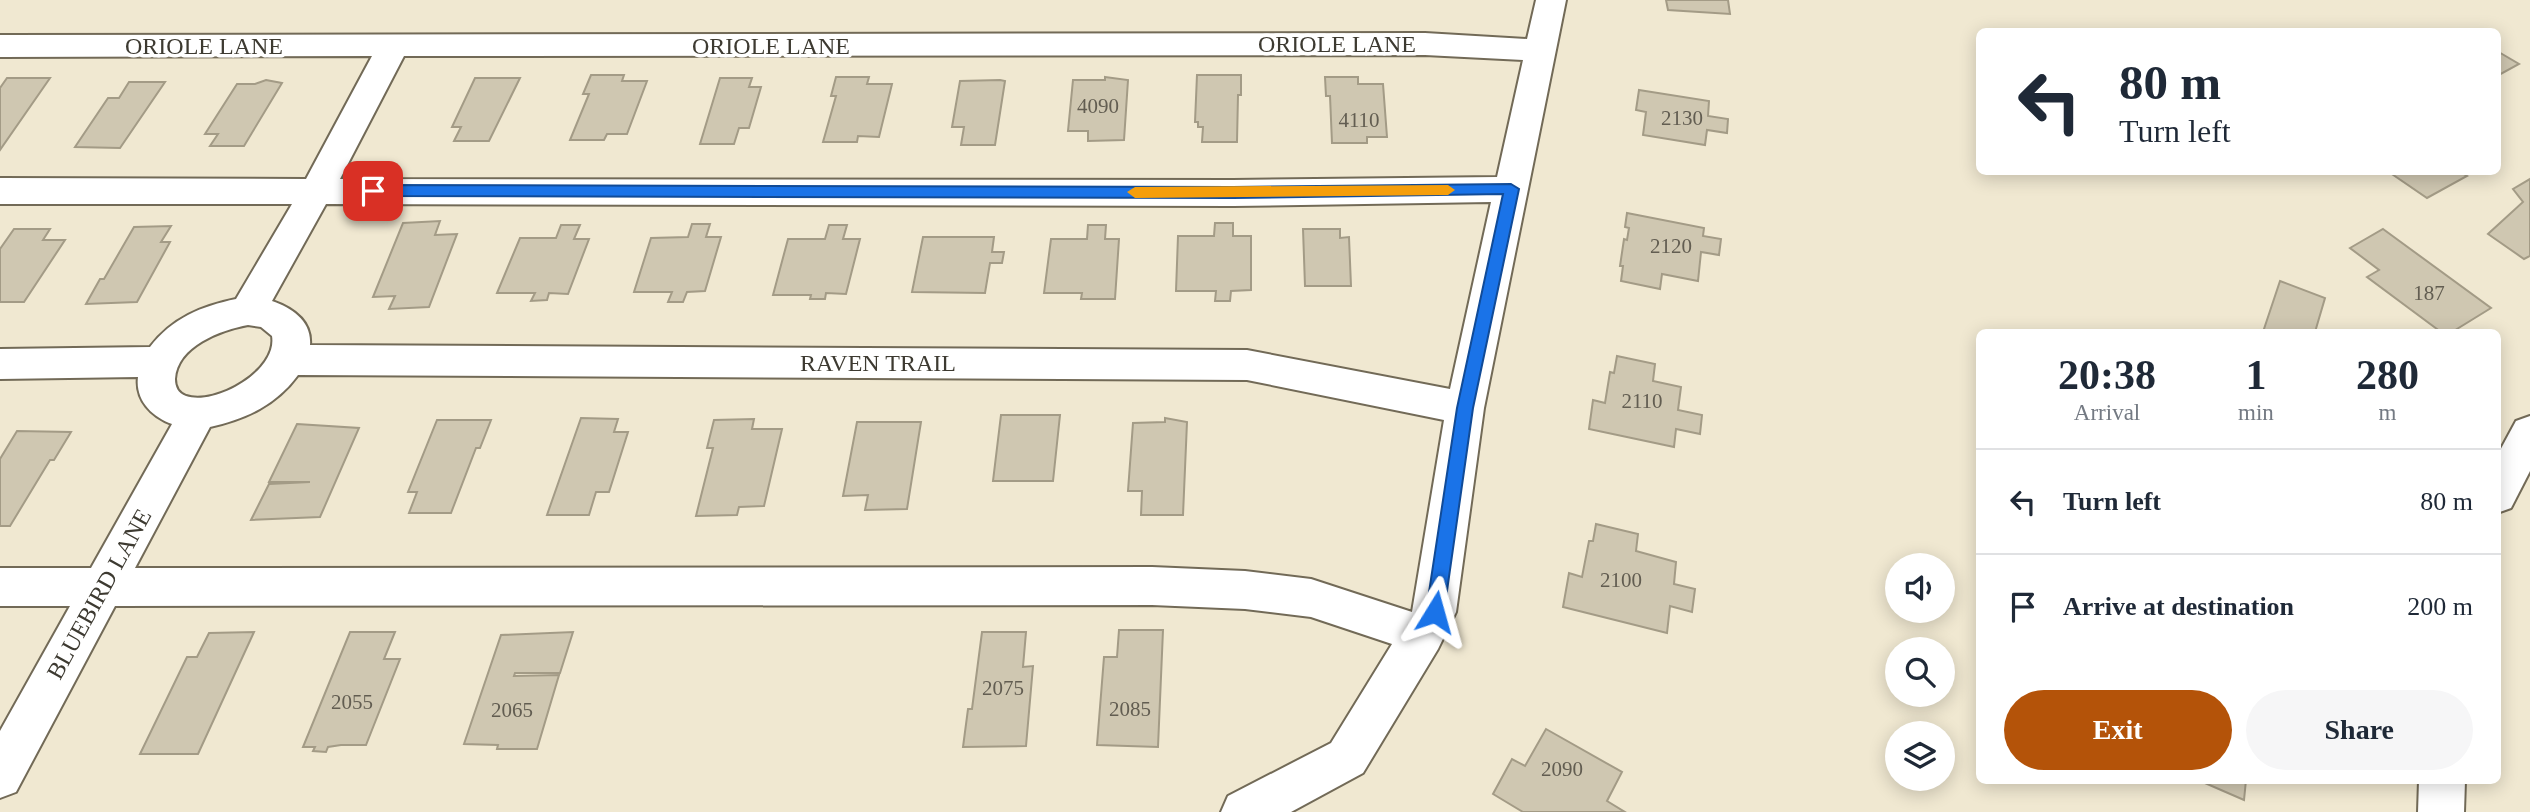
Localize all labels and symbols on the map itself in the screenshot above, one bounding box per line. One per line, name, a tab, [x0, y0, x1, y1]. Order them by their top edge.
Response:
street label: ORIOLE LANE	[1258, 31, 1416, 57]
street label: ORIOLE LANE	[125, 33, 283, 59]
street label: ORIOLE LANE	[692, 33, 850, 59]
house number: 4090	[1077, 94, 1119, 118]
house number: 2130	[1661, 106, 1703, 130]
house number: 4110	[1338, 108, 1380, 132]
pin	[343, 161, 403, 221]
house number: 2120	[1650, 234, 1692, 258]
house number: 187	[2413, 281, 2445, 305]
street label: RAVEN TRAIL	[800, 350, 956, 376]
house number: 2110	[1621, 389, 1663, 413]
street label: BLUEBIRD LANE	[42, 505, 156, 683]
house number: 2100	[1600, 568, 1642, 592]
position arrow	[1398, 575, 1472, 649]
house number: 2075	[982, 676, 1024, 700]
house number: 2055	[331, 690, 373, 714]
house number: 2085	[1109, 697, 1151, 721]
house number: 2065	[491, 698, 533, 722]
house number: 2090	[1541, 757, 1583, 781]

